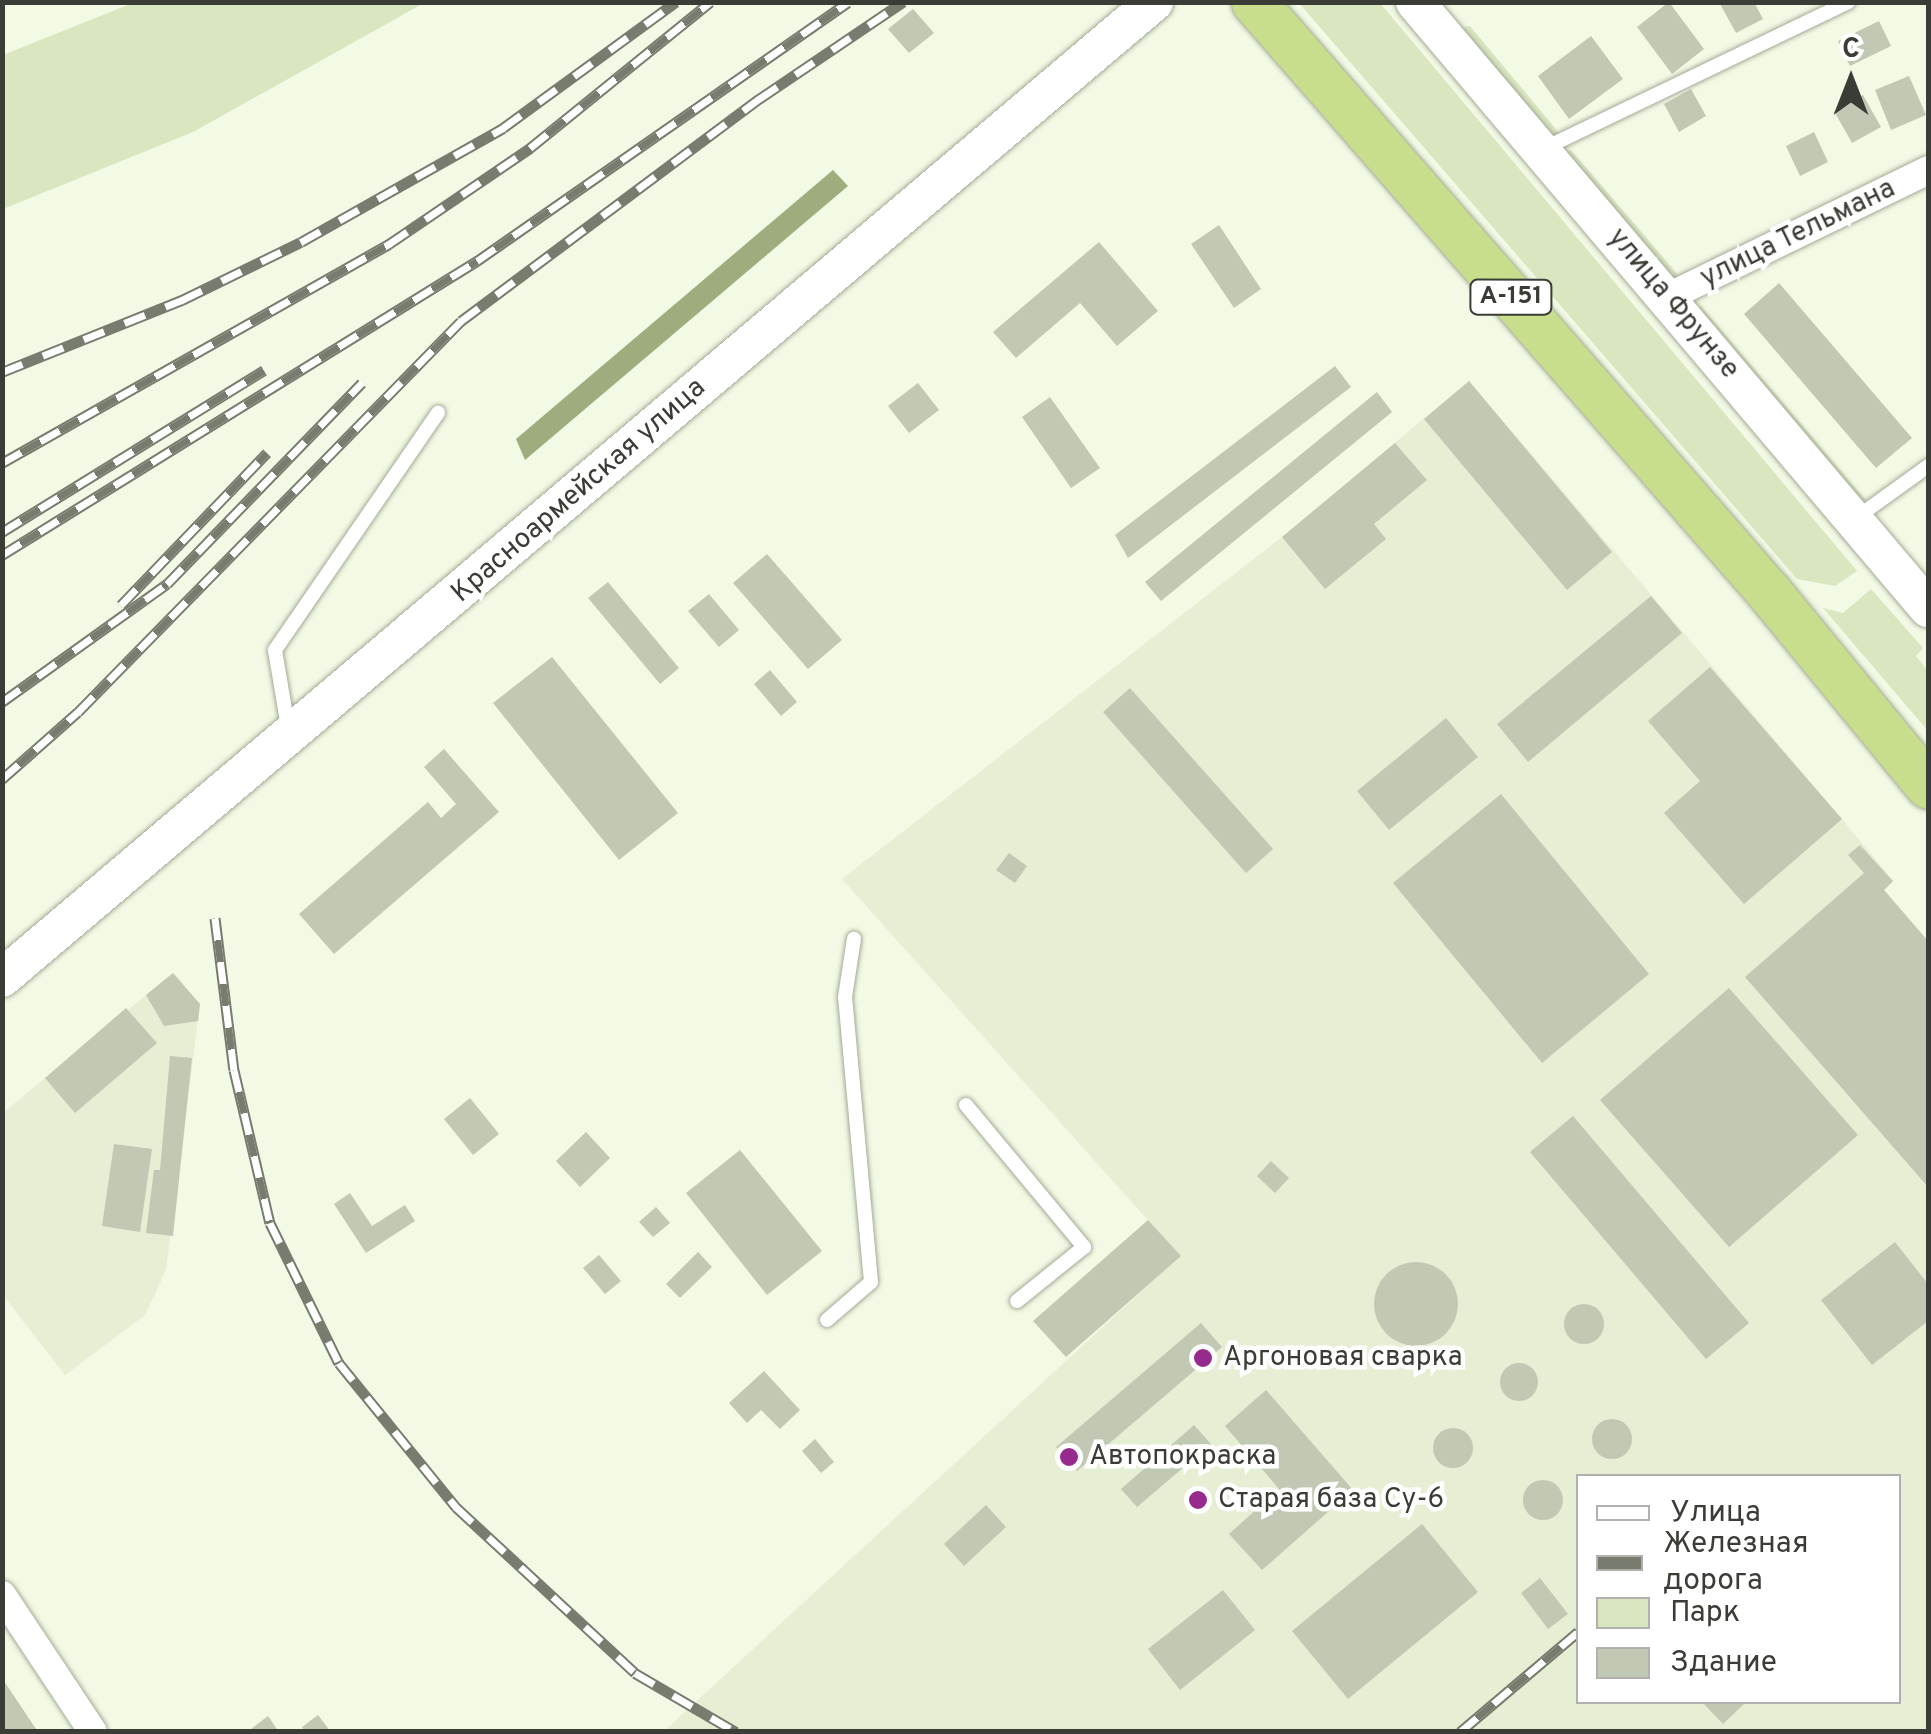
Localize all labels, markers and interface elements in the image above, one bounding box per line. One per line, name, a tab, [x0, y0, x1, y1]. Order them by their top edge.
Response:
north arrow	[1801, 30, 1901, 130]
text: С	[1842, 32, 1860, 68]
street label: улица Тельмана	[1695, 172, 1901, 296]
street label: улица Фрунзе	[1600, 222, 1746, 386]
road number: А-151	[1468, 277, 1554, 317]
street label: Красноармейская улица	[445, 372, 713, 610]
place label: Аргоновая сварка	[1223, 1341, 1462, 1375]
marker: Аргоновая сварка	[1192, 1347, 1214, 1369]
place label: Автопокраска	[1089, 1440, 1276, 1474]
marker: Автопокраска	[1058, 1446, 1080, 1468]
legend	[1576, 1474, 1901, 1704]
place label: Старая база Су-6	[1218, 1483, 1444, 1517]
marker: Старая база Су-6	[1187, 1489, 1209, 1511]
text: Улица	[1670, 1495, 1761, 1532]
text: Железная дорога	[1663, 1526, 1809, 1600]
text: Парк	[1670, 1595, 1740, 1632]
text: Здание	[1670, 1645, 1777, 1682]

